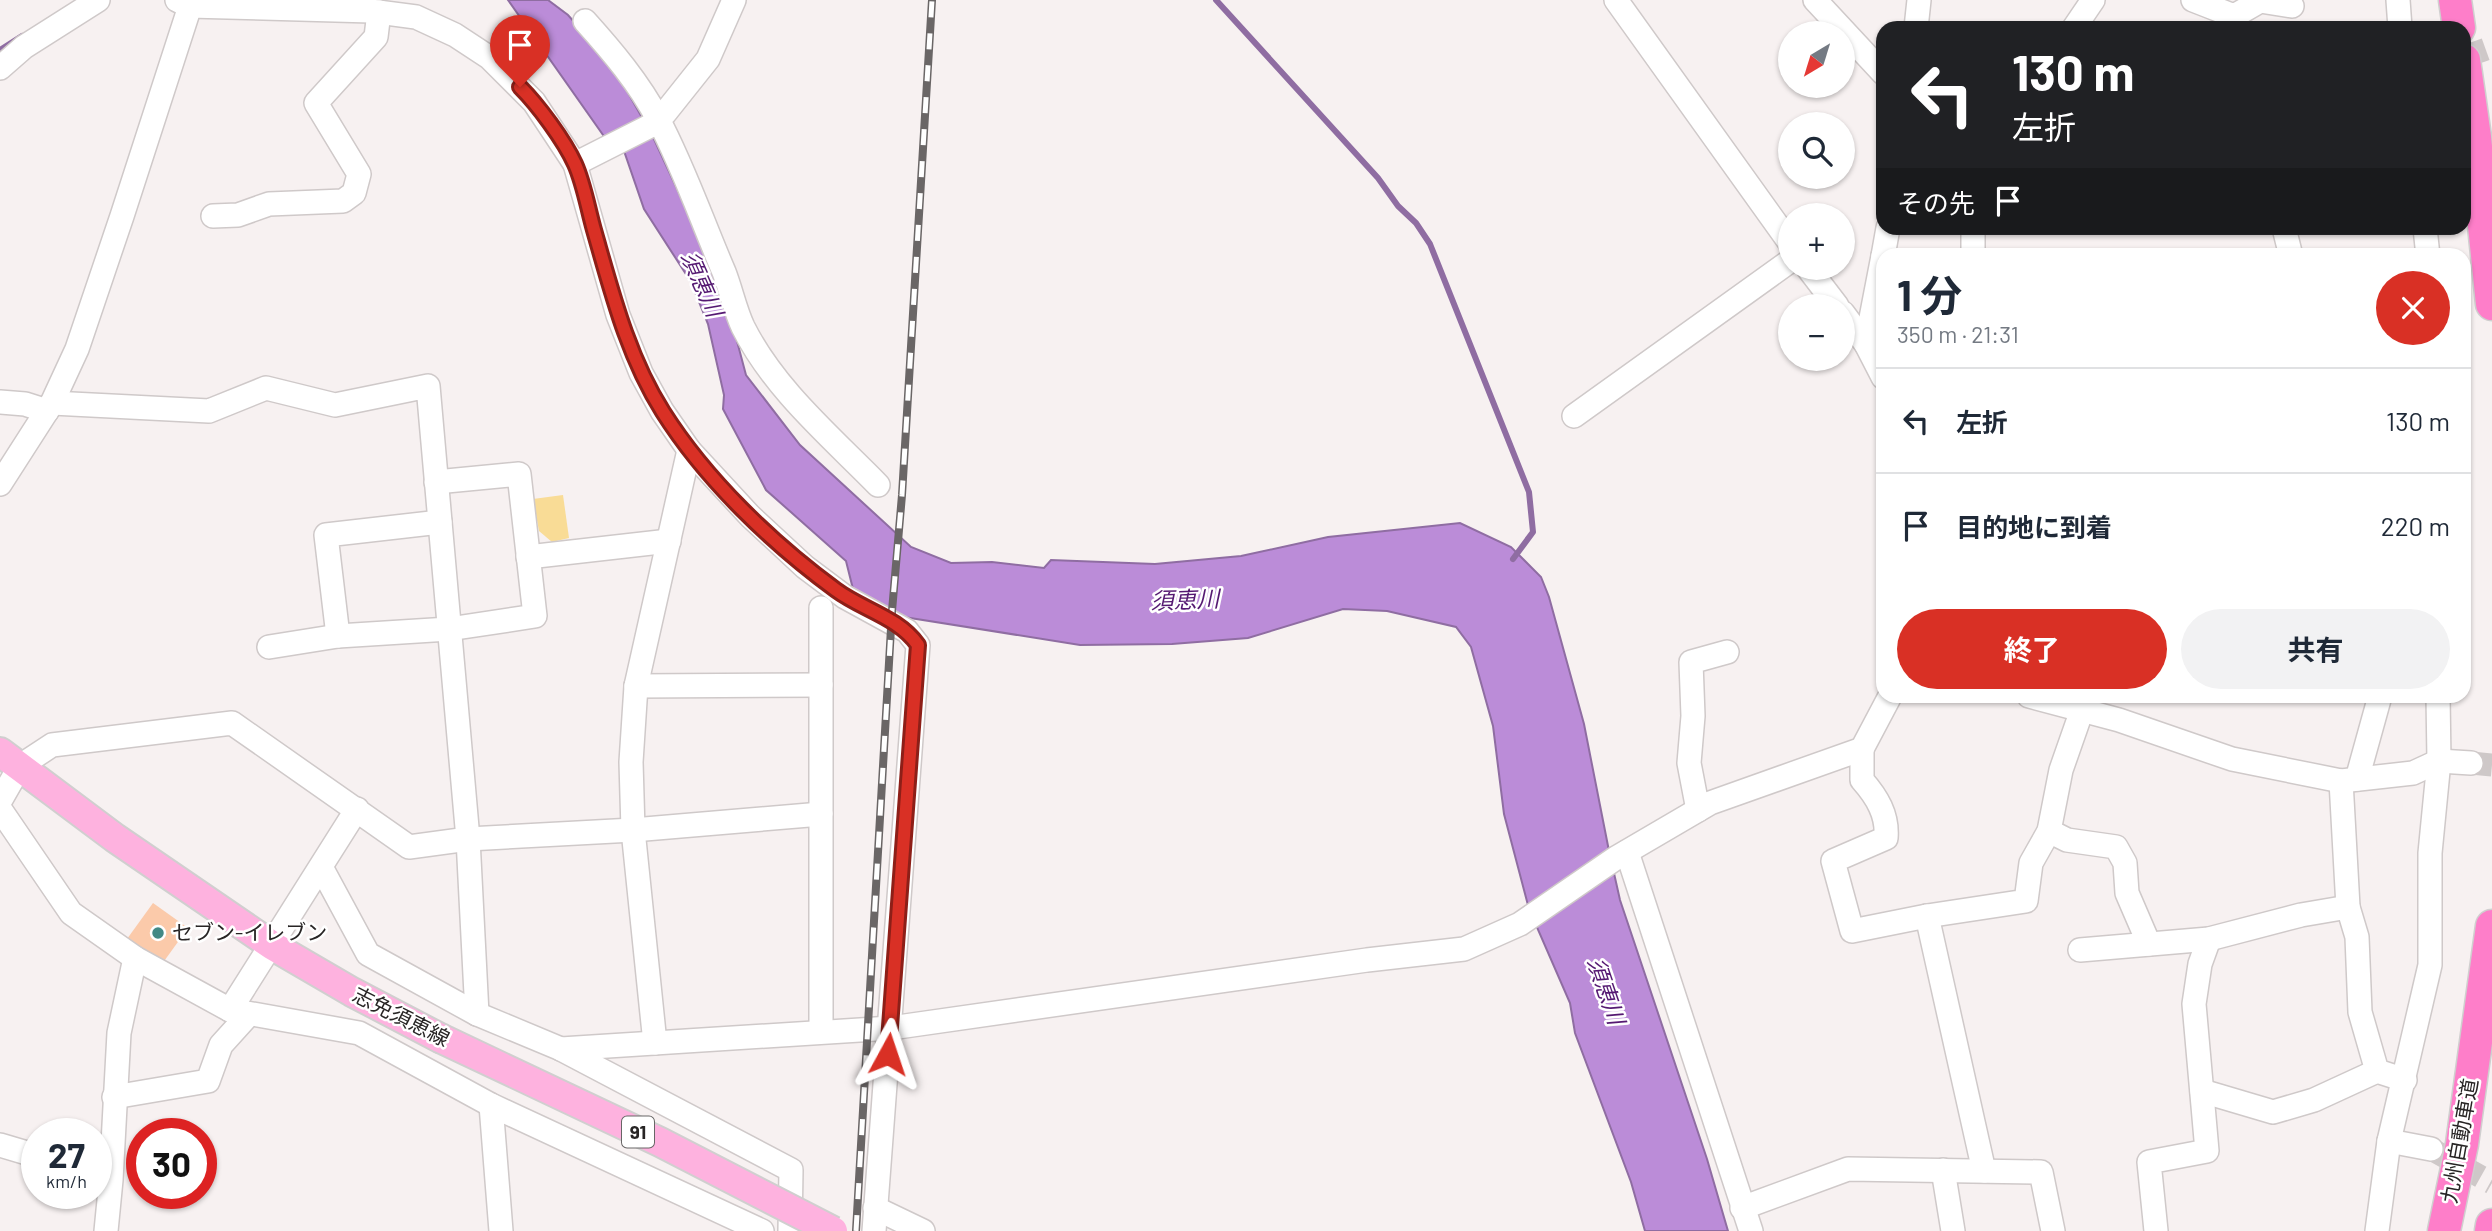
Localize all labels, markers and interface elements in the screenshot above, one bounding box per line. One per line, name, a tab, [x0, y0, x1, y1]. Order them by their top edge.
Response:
pin	[490, 15, 550, 87]
north arrow	[1778, 21, 1855, 98]
map controls	[1778, 21, 1855, 371]
icon: arrive	[501, 26, 539, 64]
text: 130 m	[2012, 42, 2134, 101]
icon: left	[1897, 49, 1988, 140]
text: 左折	[2012, 107, 2076, 145]
button: search	[1778, 112, 1855, 189]
icon: arrive	[1989, 182, 2027, 220]
text: その先	[1897, 187, 1975, 218]
button: +	[1778, 203, 1855, 280]
water label: 須恵川	[676, 246, 731, 324]
text: 1 分	[1897, 269, 1962, 319]
button: close	[2376, 271, 2450, 345]
button: −	[1778, 294, 1855, 371]
text: 350 m · 21:31	[1897, 320, 2019, 348]
icon: left	[1897, 402, 1935, 440]
text: 130 m	[2386, 405, 2450, 436]
text: 左折	[1956, 406, 2008, 437]
icon: arrive	[1897, 507, 1935, 545]
text: 220 m	[2381, 510, 2450, 541]
text: 目的地に到着	[1956, 511, 2112, 542]
water label: 須恵川	[1150, 584, 1223, 614]
button: 終了	[1897, 609, 2167, 689]
button: 共有	[2181, 609, 2450, 689]
place label: セブン-イレブン	[172, 919, 327, 944]
marker: セブン-イレブン	[150, 925, 166, 941]
water label: 須恵川	[1582, 953, 1632, 1031]
street label: 志免須恵線	[349, 981, 454, 1051]
position arrow	[851, 1017, 925, 1091]
street label: 九州自動車道	[2435, 1077, 2482, 1205]
road number: 91	[622, 1116, 654, 1148]
speed limit sign: 30	[126, 1118, 217, 1209]
text: 27	[48, 1133, 85, 1175]
text: km/h	[46, 1170, 87, 1192]

